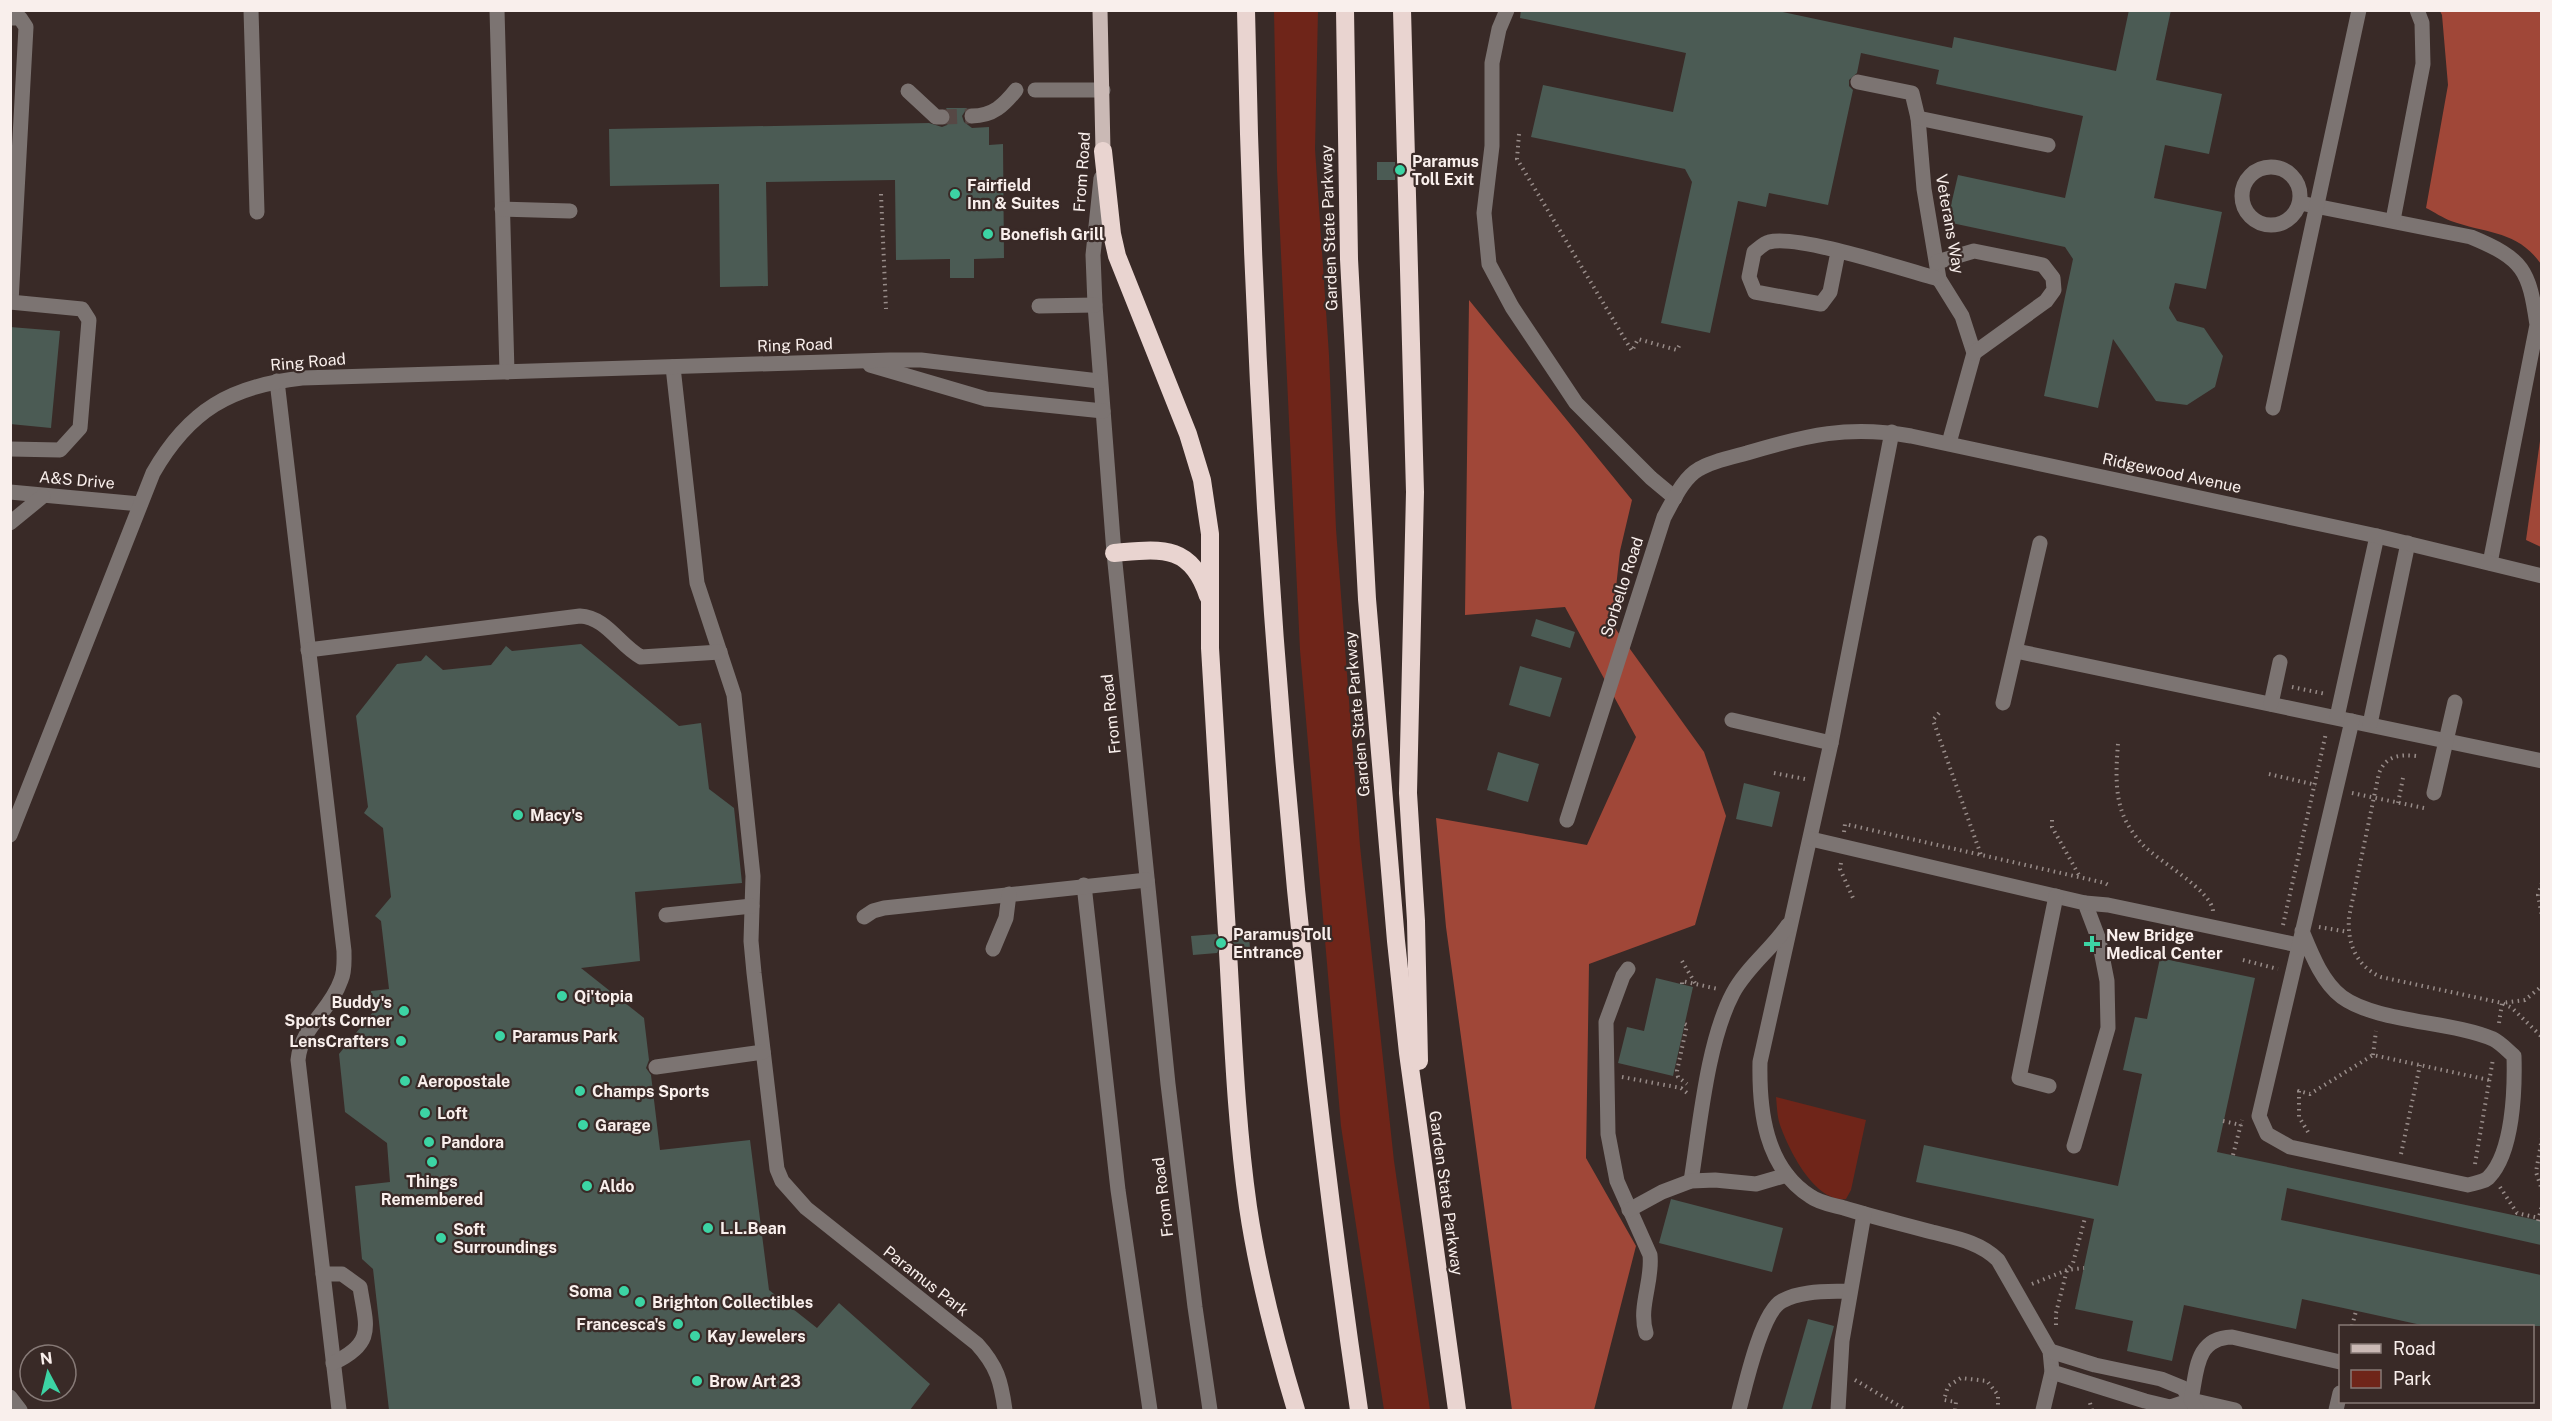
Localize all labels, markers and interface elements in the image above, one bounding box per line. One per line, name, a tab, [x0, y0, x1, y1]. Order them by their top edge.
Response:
street label: From Road	[1070, 131, 1094, 213]
street label: Garden State Parkway	[1317, 144, 1341, 311]
place label: Paramus Toll Exit	[1412, 152, 1479, 189]
marker: Paramus Toll Exit	[1393, 163, 1407, 177]
street label: Veterans Way	[1932, 173, 1968, 276]
place label: Fairfield Inn & Suites	[967, 176, 1060, 213]
marker: Fairfield Inn & Suites	[948, 187, 962, 201]
place label: Bonefish Grill	[1000, 225, 1104, 244]
marker: Bonefish Grill	[981, 227, 995, 241]
street label: Ring Road	[757, 334, 833, 356]
street label: Ring Road	[269, 349, 347, 375]
street label: Ridgewood Avenue	[2101, 449, 2243, 497]
street label: A&S Drive	[39, 467, 115, 493]
street label: Sorbello Road	[1597, 534, 1647, 640]
street label: Garden State Parkway	[1340, 630, 1374, 798]
street label: From Road	[1097, 673, 1125, 755]
place label: Macy's	[530, 806, 583, 825]
marker: Macy's	[511, 808, 525, 822]
place label: Paramus Toll Entrance	[1233, 925, 1332, 962]
place label: New Bridge Medical Center	[2106, 926, 2223, 963]
marker: New Bridge Medical Center	[2083, 935, 2101, 953]
marker: Paramus Toll Entrance	[1214, 936, 1228, 950]
place label: Qi'topia	[574, 987, 633, 1006]
marker: Qi'topia	[555, 989, 569, 1003]
place label: Buddy's Sports Corner	[284, 993, 392, 1030]
marker: Buddy's Sports Corner	[397, 1004, 411, 1018]
place label: Paramus Park	[512, 1027, 618, 1046]
marker: Paramus Park	[493, 1029, 507, 1043]
place label: LensCrafters	[289, 1032, 389, 1051]
marker: LensCrafters	[394, 1034, 408, 1048]
place label: Aeropostale	[417, 1072, 510, 1091]
marker: Aeropostale	[398, 1074, 412, 1088]
place label: Champs Sports	[592, 1082, 709, 1101]
marker: Champs Sports	[573, 1084, 587, 1098]
place label: Loft	[437, 1104, 468, 1123]
marker: Loft	[418, 1106, 432, 1120]
street label: Garden State Parkway	[1425, 1109, 1467, 1277]
place label: Garage	[595, 1116, 651, 1135]
marker: Garage	[576, 1118, 590, 1132]
place label: Pandora	[441, 1133, 504, 1152]
marker: Pandora	[422, 1135, 436, 1149]
marker: Things Remembered	[425, 1155, 439, 1169]
street label: From Road	[1149, 1156, 1177, 1238]
place label: Things Remembered	[381, 1172, 483, 1209]
place label: Aldo	[599, 1177, 634, 1196]
marker: Aldo	[580, 1179, 594, 1193]
place label: L.L.Bean	[720, 1219, 786, 1238]
place label: Soft Surroundings	[453, 1220, 557, 1257]
marker: L.L.Bean	[701, 1221, 715, 1235]
marker: Soft Surroundings	[434, 1231, 448, 1245]
street label: Paramus Park	[880, 1242, 972, 1320]
place label: Soma	[568, 1282, 612, 1301]
marker: Soma	[617, 1284, 631, 1298]
place label: Brighton Collectibles	[652, 1293, 813, 1312]
marker: Brighton Collectibles	[633, 1295, 647, 1309]
place label: Francesca's	[576, 1315, 666, 1334]
marker: Francesca's	[671, 1317, 685, 1331]
legend	[2339, 1325, 2534, 1403]
place label: Kay Jewelers	[707, 1327, 806, 1346]
marker: Kay Jewelers	[688, 1329, 702, 1343]
text: Road	[2393, 1338, 2436, 1359]
north arrow	[18, 1343, 78, 1403]
text: N	[39, 1348, 54, 1369]
text: Park	[2393, 1368, 2431, 1389]
place label: Brow Art 23	[709, 1372, 801, 1391]
marker: Brow Art 23	[690, 1374, 704, 1388]

